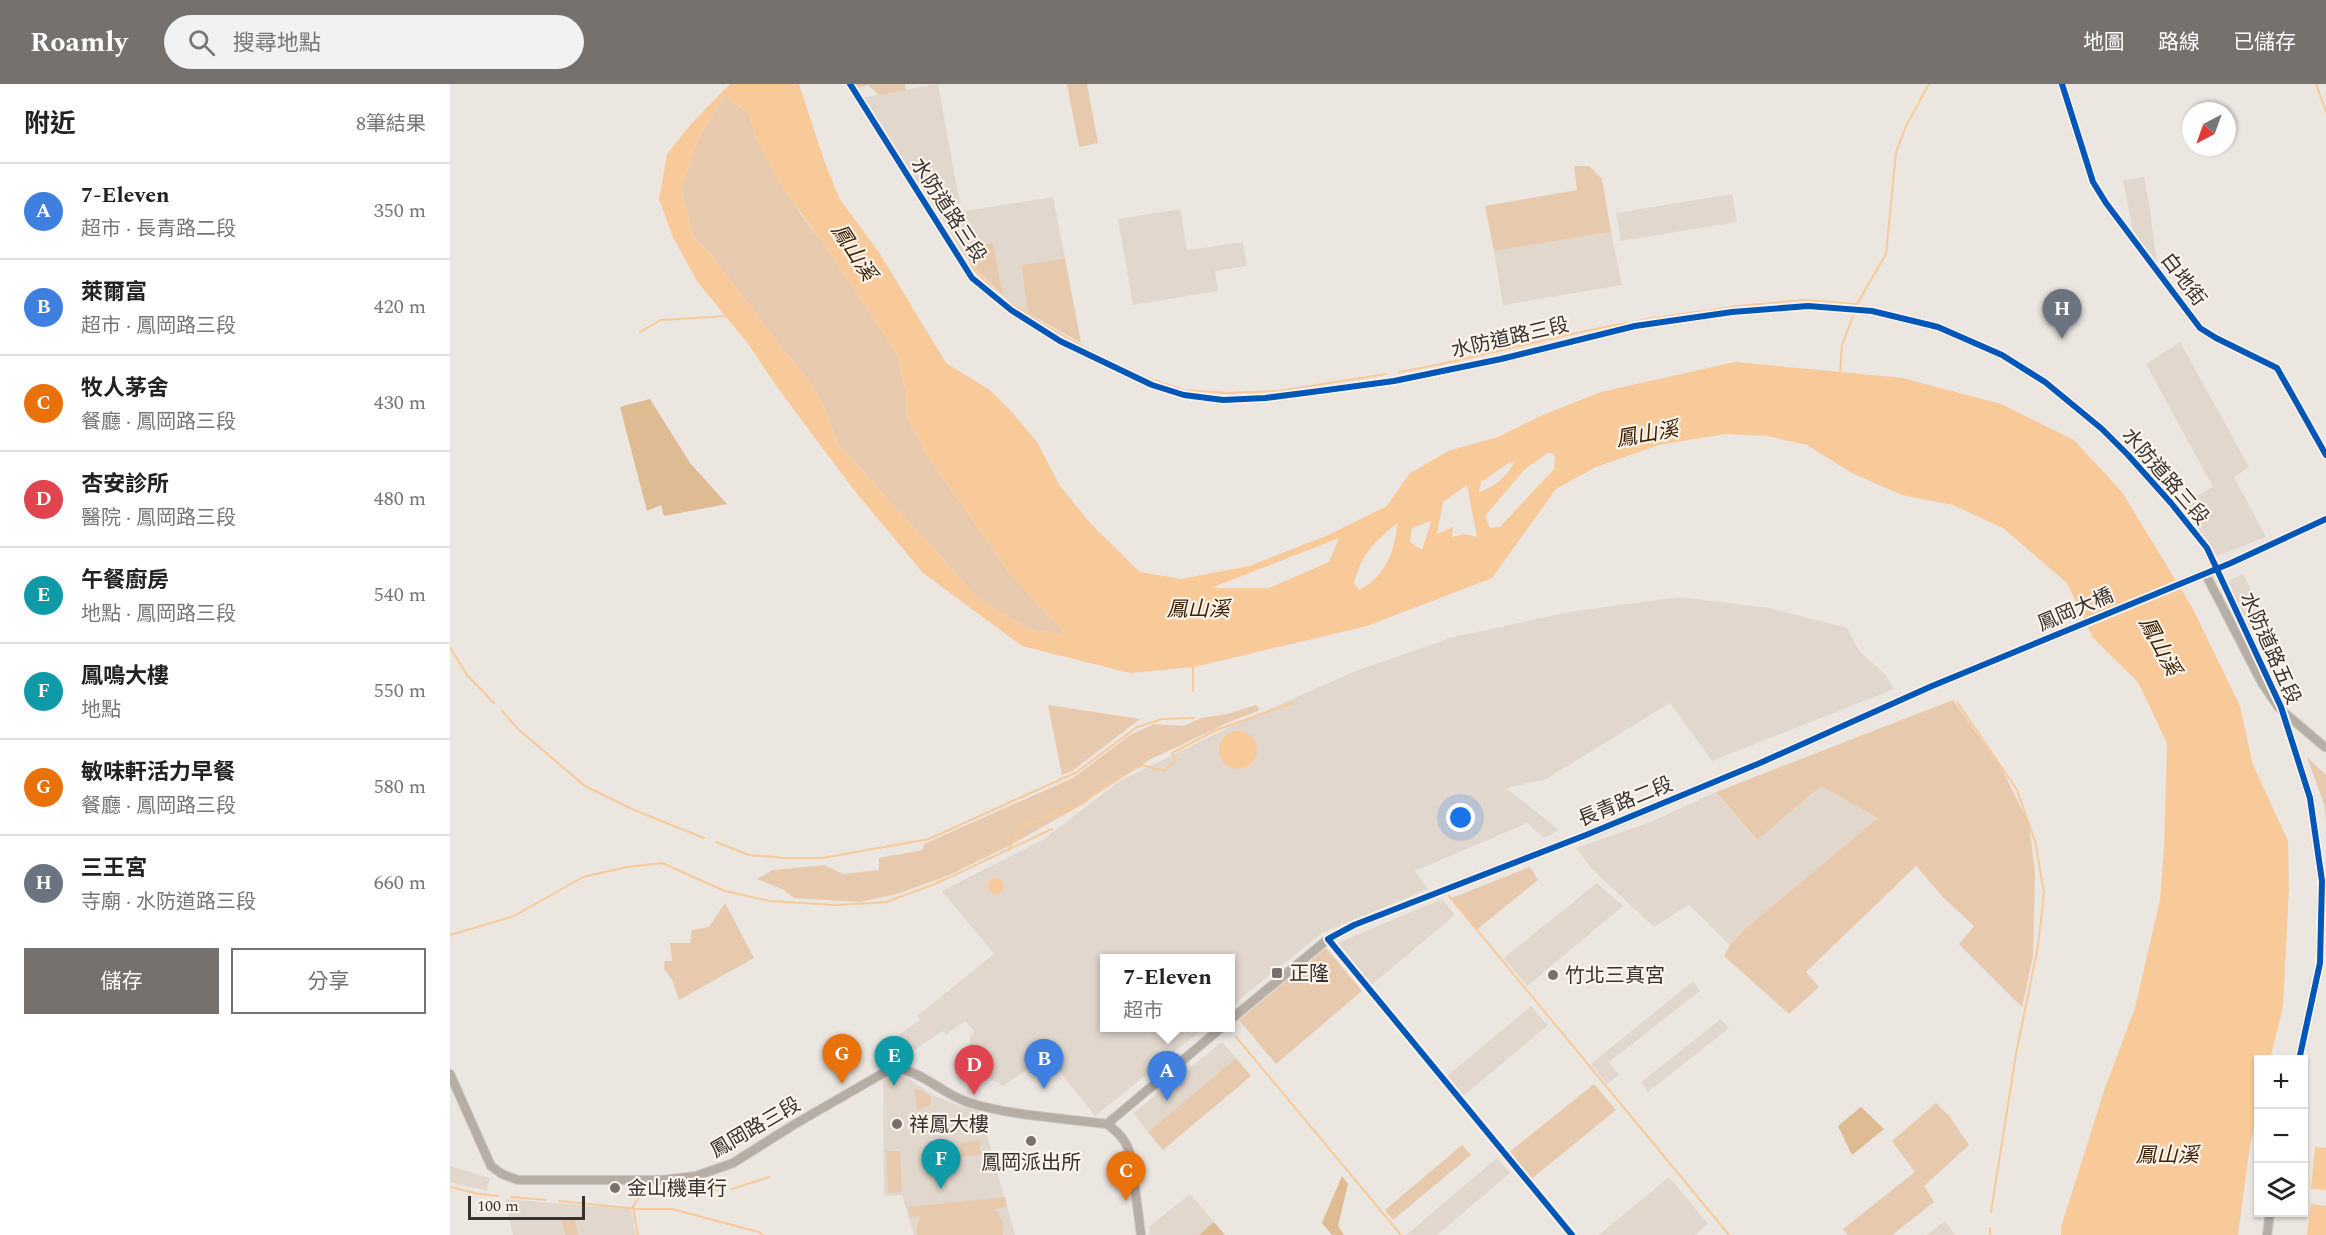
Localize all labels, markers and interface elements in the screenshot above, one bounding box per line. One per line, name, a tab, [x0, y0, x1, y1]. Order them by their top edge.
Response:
search box	[164, 15, 584, 69]
text: Roamly	[30, 21, 128, 64]
icon: search	[185, 26, 218, 59]
text: 搜尋地點	[233, 27, 321, 60]
text: 地圖	[2083, 27, 2125, 59]
text: 路線	[2158, 27, 2200, 59]
text: 已儲存	[2233, 27, 2296, 59]
north arrow	[2182, 102, 2236, 156]
text: 附近	[24, 104, 76, 144]
text: 8筆結果	[356, 109, 426, 139]
street label: 水防道路三段	[903, 152, 993, 269]
text: 7-Eleven	[81, 179, 170, 212]
text: A	[36, 196, 51, 226]
text: 350 m	[374, 196, 426, 226]
text: 超市 · 長青路二段	[81, 214, 236, 244]
water label: 鳳山溪	[823, 217, 885, 290]
street label: 白地街	[2153, 247, 2213, 313]
text: 萊爾富	[81, 276, 147, 309]
pin: H	[2042, 290, 2082, 339]
text: B	[36, 292, 51, 322]
text: 420 m	[374, 292, 426, 322]
street label: 水防道路三段	[1448, 310, 1572, 366]
text: 超市 · 鳳岡路三段	[81, 311, 236, 341]
text: 牧人茅舍	[81, 372, 169, 405]
text: C	[36, 388, 51, 418]
text: 430 m	[374, 388, 426, 418]
text: 餐廳 · 鳳岡路三段	[81, 407, 236, 437]
water label: 鳳山溪	[1613, 413, 1684, 456]
street label: 水防道路三段	[2115, 422, 2216, 532]
text: 杏安診所	[81, 468, 169, 501]
text: D	[35, 484, 52, 514]
text: 480 m	[374, 484, 426, 514]
text: 醫院 · 鳳岡路三段	[81, 503, 236, 533]
text: 午餐廚房	[81, 564, 169, 597]
text: E	[37, 580, 50, 610]
text: 540 m	[374, 580, 426, 610]
street label: 鳳岡大橋	[2033, 580, 2118, 639]
street label: 水防道路五段	[2232, 587, 2308, 709]
water label: 鳳山溪	[1167, 594, 1232, 626]
text: 地點 · 鳳岡路三段	[81, 599, 236, 629]
water label: 鳳山溪	[2130, 611, 2189, 684]
text: 鳳鳴大樓	[81, 660, 169, 693]
text: F	[37, 676, 50, 706]
text: 550 m	[374, 676, 426, 706]
text: 地點	[81, 695, 121, 725]
text: 敏味軒活力早餐	[81, 756, 235, 789]
street label: 長青路二段	[1573, 769, 1677, 835]
text: G	[36, 772, 51, 802]
text: 580 m	[374, 772, 426, 802]
text: 餐廳 · 鳳岡路三段	[81, 791, 236, 821]
your location	[1446, 803, 1475, 832]
text: 三王宮	[81, 852, 147, 885]
text: H	[35, 868, 52, 898]
text: 660 m	[374, 868, 426, 898]
text: 寺廟 · 水防道路三段	[81, 887, 256, 917]
button: 儲存	[24, 948, 219, 1014]
button: 分享	[231, 948, 426, 1014]
popup	[1100, 954, 1235, 1032]
place label: 正隆	[1289, 959, 1329, 989]
text: 7-Eleven	[1123, 961, 1212, 994]
place label: 竹北三真宮	[1565, 961, 1665, 991]
marker: 正隆	[1270, 966, 1284, 980]
marker: 竹北三真宮	[1546, 968, 1560, 982]
text: 超市	[1123, 996, 1163, 1026]
pin: G	[822, 1034, 862, 1084]
pin: E	[874, 1036, 914, 1086]
pin: B	[1024, 1040, 1064, 1089]
pin: D	[954, 1046, 994, 1095]
pin: A	[1148, 1052, 1186, 1101]
map controls	[2254, 1055, 2308, 1217]
button: +	[2254, 1055, 2308, 1109]
street label: 鳳岡路三段	[705, 1090, 806, 1166]
button: −	[2254, 1109, 2308, 1163]
place label: 祥鳳大樓	[909, 1110, 989, 1140]
marker: 祥鳳大樓	[890, 1117, 904, 1131]
marker: 鳳岡派出所	[1024, 1134, 1038, 1148]
pin: F	[922, 1140, 960, 1189]
water label: 鳳山溪	[2136, 1140, 2201, 1172]
place label: 鳳岡派出所	[981, 1148, 1081, 1178]
pin: C	[1106, 1152, 1146, 1201]
button: layers	[2254, 1163, 2308, 1217]
place label: 金山機車行	[627, 1174, 727, 1204]
marker: 金山機車行	[608, 1181, 622, 1195]
scale bar	[468, 1193, 585, 1220]
text: 100 m	[477, 1194, 519, 1218]

